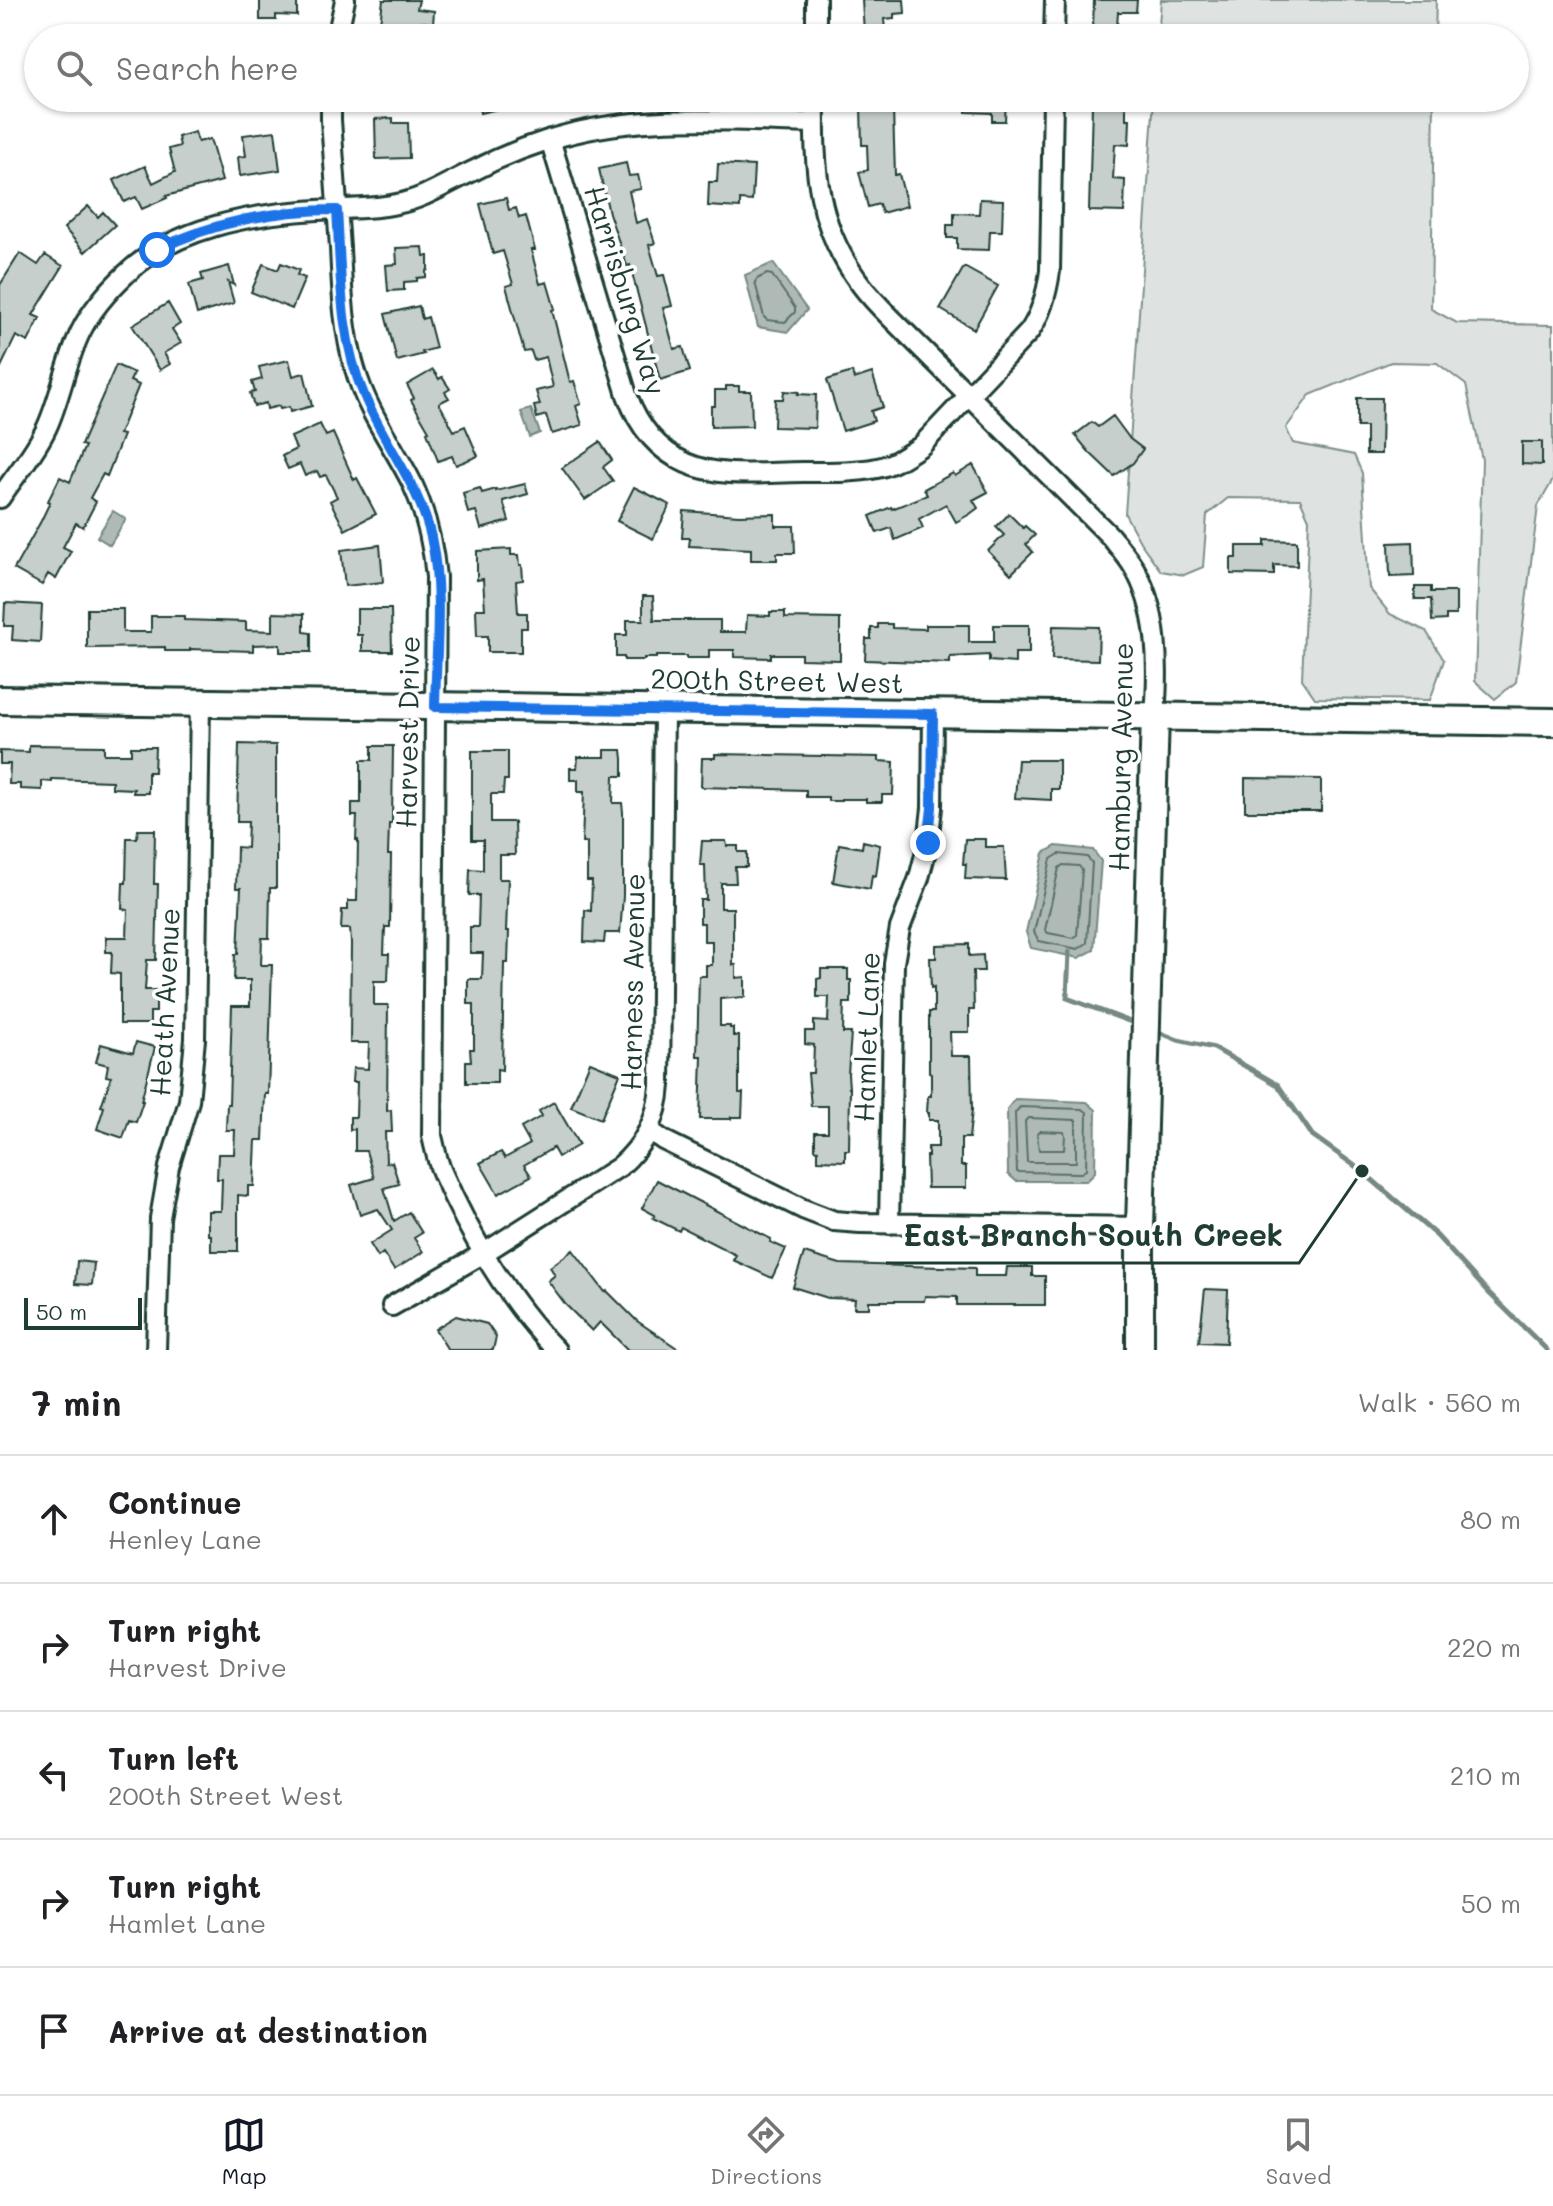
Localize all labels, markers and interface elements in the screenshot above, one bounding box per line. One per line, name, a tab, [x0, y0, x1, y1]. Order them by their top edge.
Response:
search box	[24, 24, 1529, 112]
icon: search	[52, 46, 96, 90]
text: Search here	[116, 48, 299, 88]
street label: Harrisburg Way	[577, 181, 675, 399]
route start	[139, 232, 175, 268]
street label: Harvest Drive	[387, 635, 427, 829]
street label: Hamburg Avenue	[1100, 642, 1140, 872]
street label: 200th Street West	[650, 660, 904, 700]
route end	[910, 825, 946, 861]
street label: Harness Avenue	[612, 873, 652, 1091]
street label: Heath Avenue	[141, 907, 187, 1097]
street label: Hamlet Lane	[845, 951, 887, 1123]
callout: East Branch South Creek	[886, 1209, 1299, 1263]
text: East Branch South Creek	[903, 1214, 1283, 1254]
scale bar	[24, 1294, 142, 1330]
text: 50 m	[36, 1297, 87, 1326]
text: 7 min	[32, 1380, 121, 1425]
text: Walk · 560 m	[1358, 1385, 1521, 1419]
text: Continue	[108, 1482, 241, 1522]
icon: ahead	[32, 1497, 76, 1541]
text: 80 m	[1460, 1502, 1521, 1536]
text: Henley Lane	[108, 1522, 262, 1556]
text: Turn right	[108, 1610, 261, 1650]
icon: right	[32, 1625, 76, 1669]
text: 220 m	[1447, 1630, 1521, 1664]
text: Harvest Drive	[108, 1650, 287, 1684]
text: Turn left	[108, 1738, 239, 1778]
icon: left	[32, 1753, 76, 1797]
text: 210 m	[1450, 1758, 1521, 1792]
text: 200th Street West	[108, 1778, 343, 1812]
text: Turn right	[108, 1866, 261, 1906]
icon: right	[32, 1881, 76, 1925]
text: 50 m	[1461, 1886, 1521, 1920]
text: Hamlet Lane	[108, 1906, 266, 1940]
icon: arrive	[32, 2009, 76, 2053]
text: Arrive at destination	[108, 2011, 428, 2051]
tab: Map	[222, 2113, 267, 2190]
tab: Directions	[710, 2113, 822, 2190]
tab: Saved	[1266, 2113, 1331, 2190]

